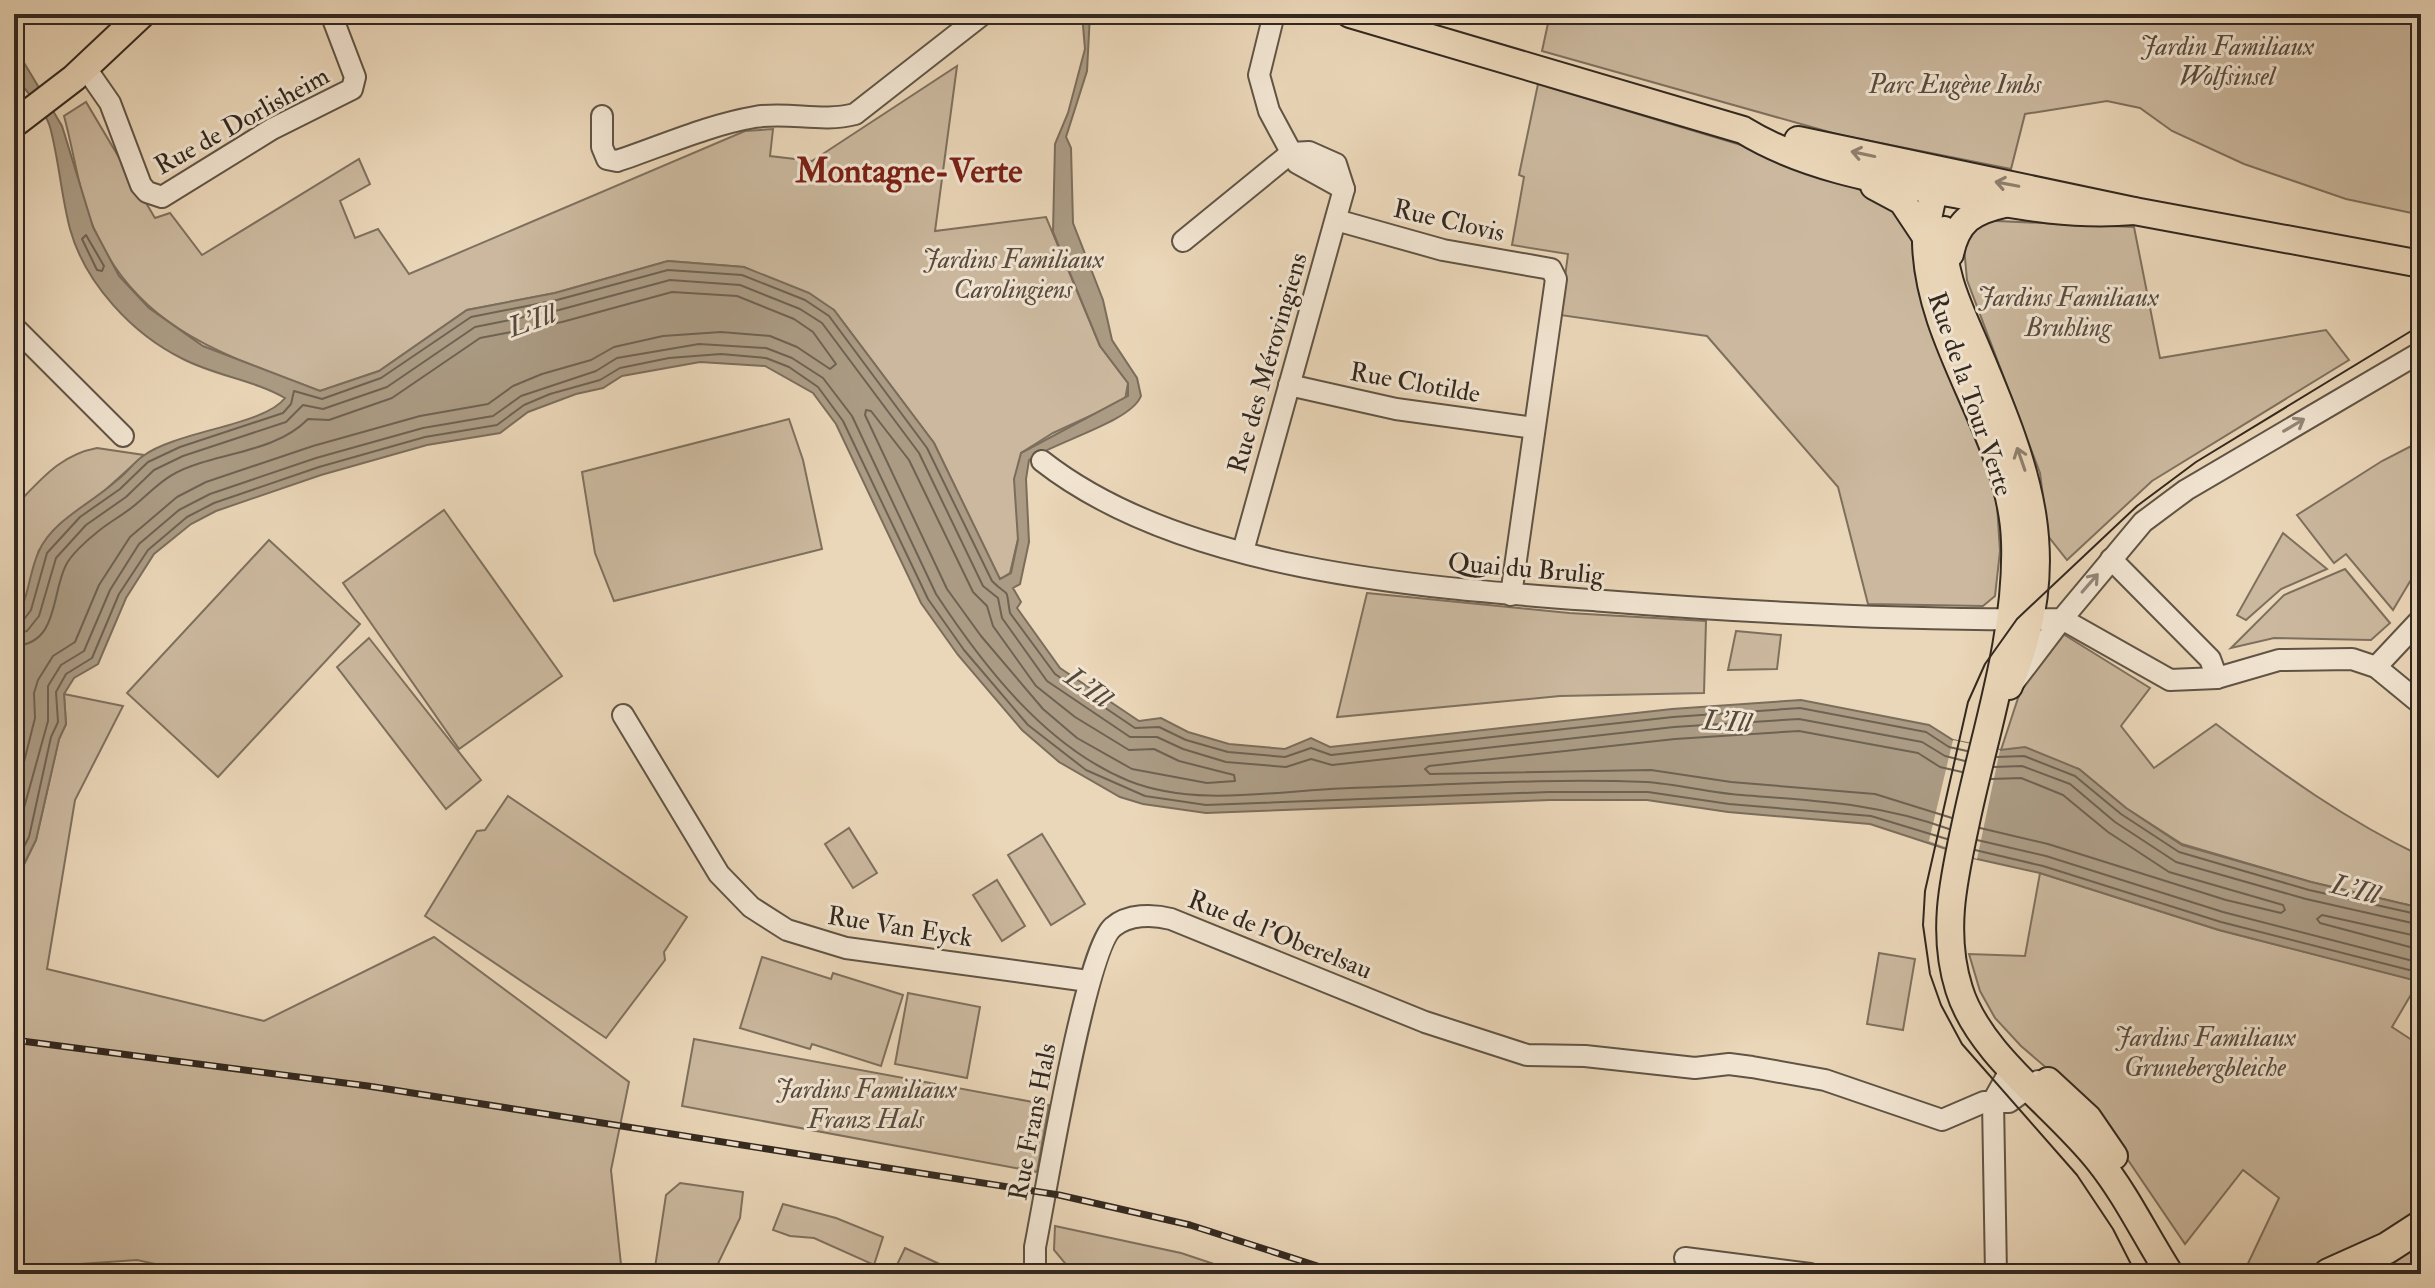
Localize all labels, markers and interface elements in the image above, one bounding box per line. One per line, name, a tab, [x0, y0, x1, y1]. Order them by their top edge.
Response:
park label: Jardin Familiaux Wolfsinsel	[2140, 31, 2315, 93]
street label: Rue de Dorlisheim	[149, 60, 335, 182]
park label: Parc Eugène Imbs	[1868, 69, 2042, 101]
one-way arrow	[1851, 146, 1876, 161]
district label: Montagne-Verte	[794, 150, 1023, 193]
one-way arrow	[1995, 176, 2020, 191]
street label: Rue Clovis	[1390, 193, 1508, 249]
park label: Jardins Familiaux Carolingiens	[922, 244, 1105, 306]
street label: Rue des Mérovingiens	[1221, 249, 1315, 477]
park label: Jardins Familiaux Bruhling	[1977, 282, 2160, 344]
street label: Rue de la Tour Verte	[1920, 288, 2020, 500]
water label: L'Ill	[502, 295, 563, 346]
street label: Rue Clotilde	[1347, 356, 1483, 410]
one-way arrow	[2282, 417, 2305, 433]
one-way arrow	[2012, 447, 2027, 472]
street label: Quai du Brulig	[1447, 546, 1607, 592]
one-way arrow	[2081, 573, 2099, 593]
water label: L'Ill	[1057, 659, 1120, 718]
water label: L'Ill	[1701, 703, 1755, 741]
water label: L'Ill	[2326, 867, 2385, 913]
street label: Rue de l'Oberelsau	[1183, 884, 1377, 986]
street label: Rue Van Eyck	[825, 900, 975, 954]
park label: Jardins Familiaux Grunebergbleiche	[2114, 1022, 2297, 1084]
street label: Rue Frans Hals	[1002, 1041, 1064, 1203]
park label: Jardins Familiaux Franz Hals	[775, 1074, 958, 1136]

